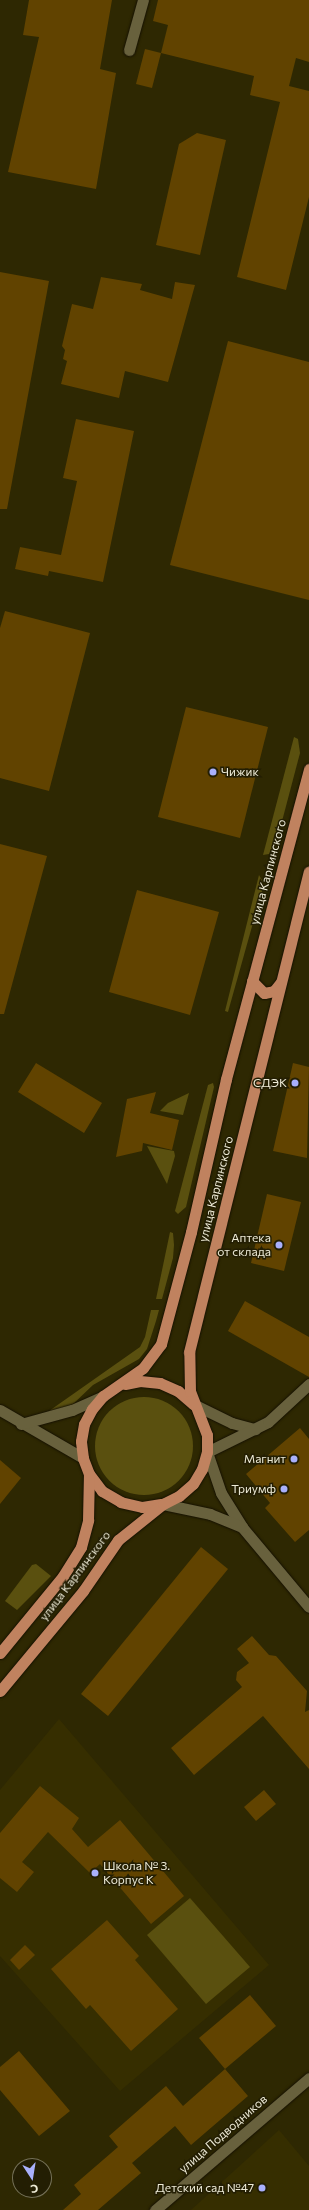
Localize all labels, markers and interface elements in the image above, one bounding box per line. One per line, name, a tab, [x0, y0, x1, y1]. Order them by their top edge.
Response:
place label: Чижик	[221, 765, 259, 779]
marker: Чижик	[208, 767, 218, 777]
street label: улица Карпинского	[247, 818, 289, 926]
place label: СДЭК	[253, 1076, 287, 1090]
marker: СДЭК	[290, 1078, 300, 1088]
street label: улица Карпинского	[196, 1135, 236, 1243]
place label: Аптека от склада	[217, 1231, 271, 1259]
marker: Аптека от склада	[274, 1240, 284, 1250]
place label: Магнит	[244, 1452, 286, 1466]
marker: Магнит	[289, 1454, 299, 1464]
place label: Триумф	[231, 1482, 276, 1496]
marker: Триумф	[279, 1484, 289, 1494]
street label: улица Карпинского	[37, 1528, 113, 1624]
place label: Школа № 3. Корпус К	[103, 1859, 170, 1887]
marker: Школа № 3. Корпус К	[90, 1868, 100, 1878]
street label: улица Подводников	[176, 2092, 270, 2176]
north arrow	[12, 2158, 52, 2198]
place label: Детский сад №47	[155, 2181, 254, 2195]
text: С	[29, 2182, 39, 2196]
marker: Детский сад №47	[257, 2183, 267, 2193]

